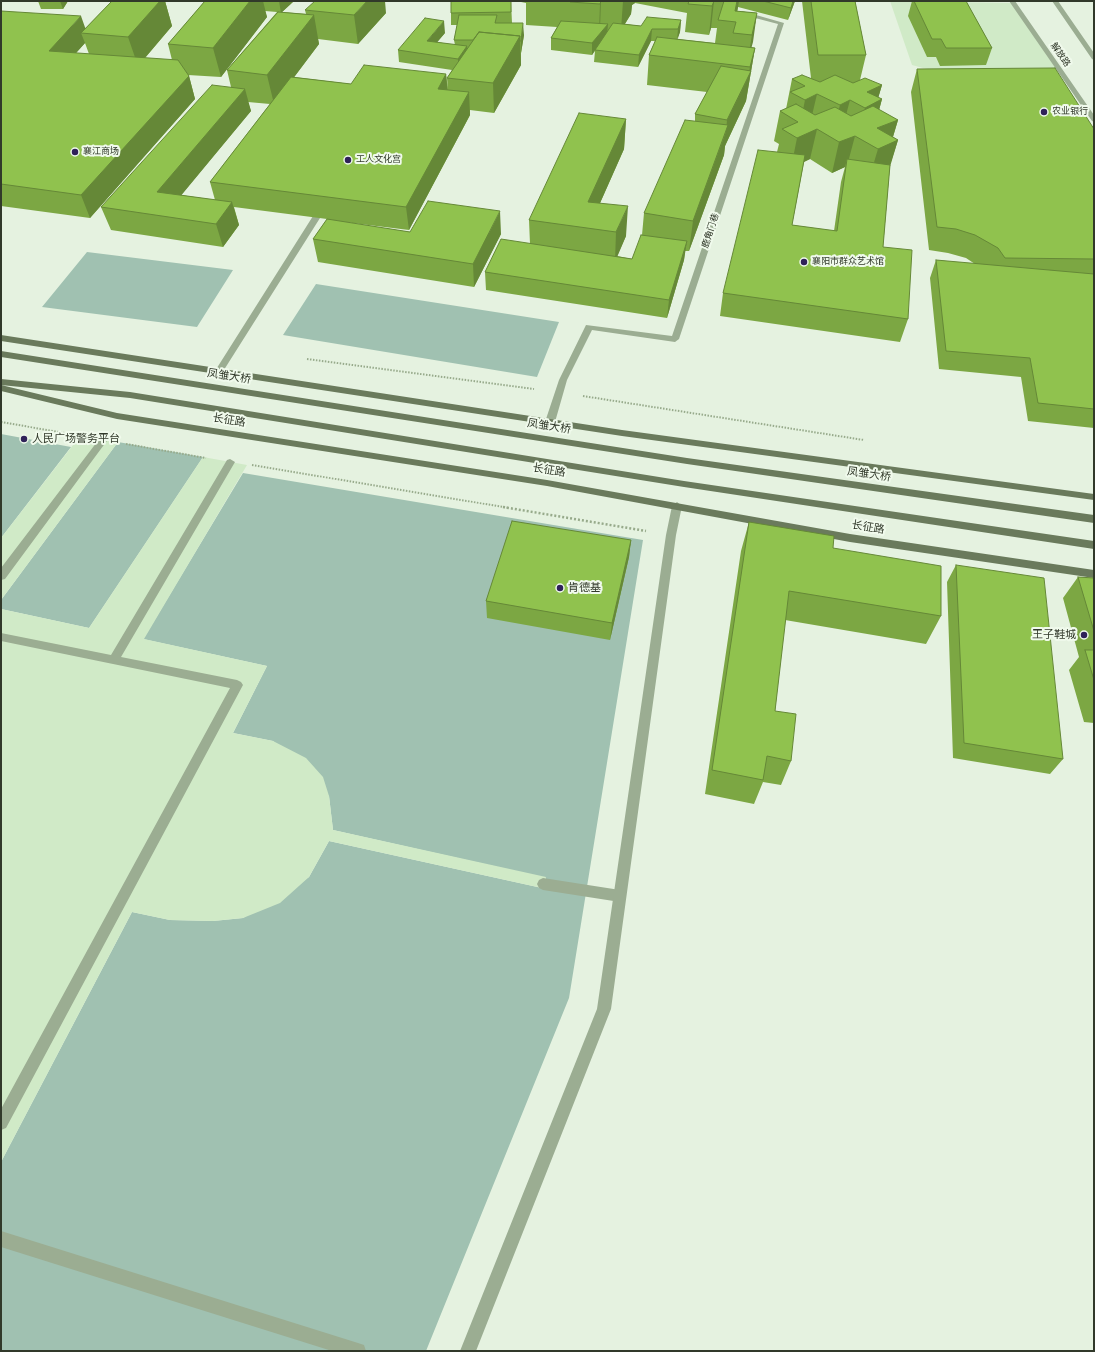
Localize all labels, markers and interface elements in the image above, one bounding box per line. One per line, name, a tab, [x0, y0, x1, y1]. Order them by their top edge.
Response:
street label: 解放路	[1048, 41, 1072, 69]
marker: 农业银行	[1039, 107, 1049, 117]
place label: 农业银行	[1052, 107, 1088, 117]
marker: 襄江商场	[70, 147, 80, 157]
place label: 襄江商场	[83, 147, 119, 157]
marker: 工人文化宫	[343, 155, 353, 165]
place label: 工人文化宫	[356, 155, 401, 165]
street label: 鹿角门巷	[700, 212, 722, 250]
marker: 襄阳市群众艺术馆	[799, 257, 809, 267]
place label: 襄阳市群众艺术馆	[812, 257, 884, 267]
street label: 凤雏大桥	[206, 367, 252, 387]
street label: 长征路	[212, 412, 246, 430]
street label: 凤雏大桥	[526, 417, 572, 437]
place label: 人民广场警务平台	[32, 432, 120, 446]
marker: 人民广场警务平台	[19, 434, 29, 444]
street label: 长征路	[532, 462, 566, 480]
street label: 凤雏大桥	[846, 465, 892, 485]
street label: 长征路	[851, 519, 885, 537]
place label: 肯德基	[568, 581, 601, 595]
marker: 肯德基	[555, 583, 565, 593]
place label: 王子鞋城	[1032, 628, 1076, 642]
marker: 王子鞋城	[1079, 630, 1089, 640]

